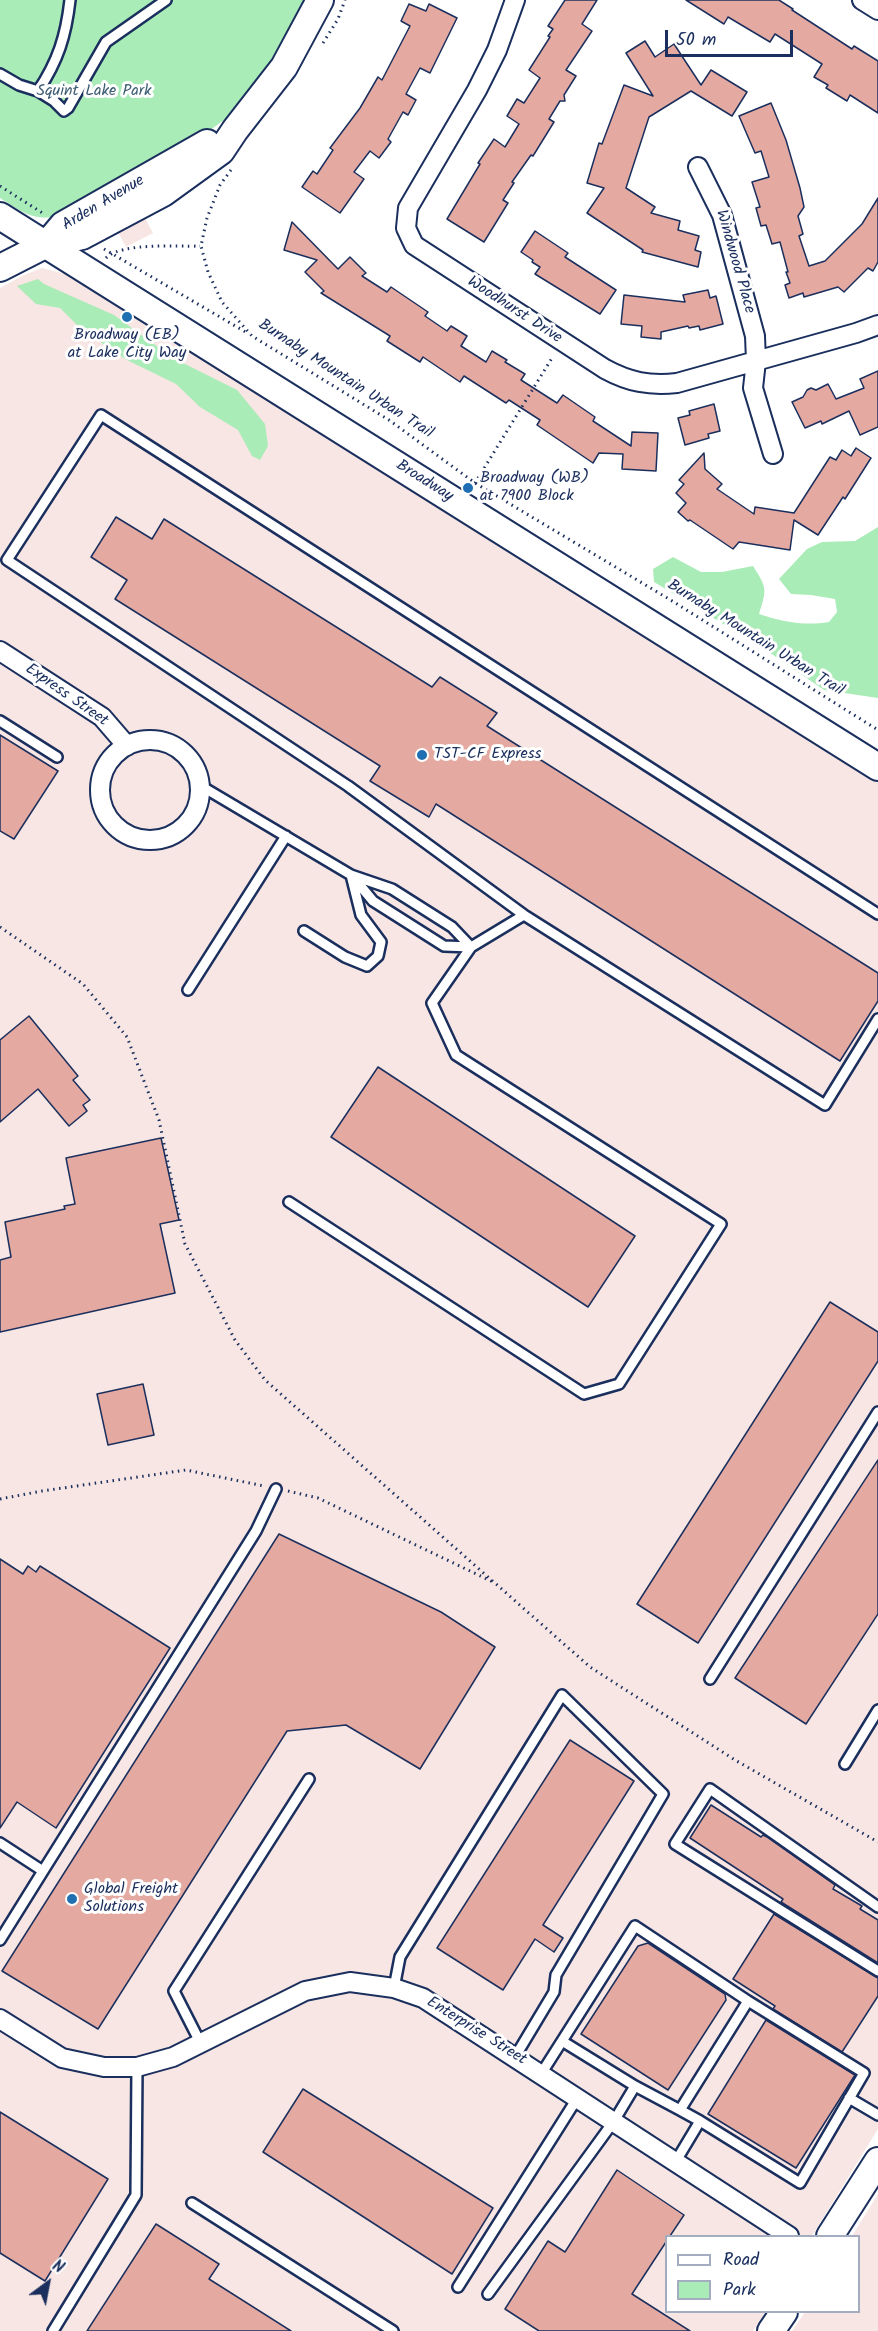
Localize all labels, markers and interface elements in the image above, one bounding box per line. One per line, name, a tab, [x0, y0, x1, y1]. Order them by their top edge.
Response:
scale bar	[668, 18, 796, 56]
text: 50 m	[676, 26, 716, 55]
park label: Squint Lake Park	[36, 82, 152, 102]
street label: Arden Avenue	[60, 172, 148, 236]
street label: Windwood Place	[710, 208, 758, 316]
street label: Woodhurst Drive	[463, 273, 565, 349]
marker: Broadway (EB) at Lake City Way	[120, 310, 134, 324]
street label: Burnaby Mountain Urban Trail	[254, 316, 436, 444]
place label: Broadway (EB) at Lake City Way	[68, 326, 186, 364]
street label: Broadway	[392, 457, 456, 507]
place label: Broadway (WB) at 7900 Block	[480, 469, 589, 507]
marker: Broadway (WB) at 7900 Block	[461, 481, 475, 495]
street label: Burnaby Mountain Urban Trail	[663, 577, 847, 701]
street label: Express Street	[21, 660, 111, 732]
place label: TST-CF Express	[434, 745, 541, 765]
marker: TST-CF Express	[415, 748, 429, 762]
place label: Global Freight Solutions	[84, 1880, 178, 1918]
marker: Global Freight Solutions	[65, 1892, 79, 1906]
street label: Enterprise Street	[422, 1994, 530, 2070]
legend	[665, 2235, 860, 2313]
text: Road	[723, 2246, 759, 2275]
north arrow	[18, 2253, 78, 2313]
text: N	[47, 2254, 69, 2281]
text: Park	[723, 2276, 756, 2305]

